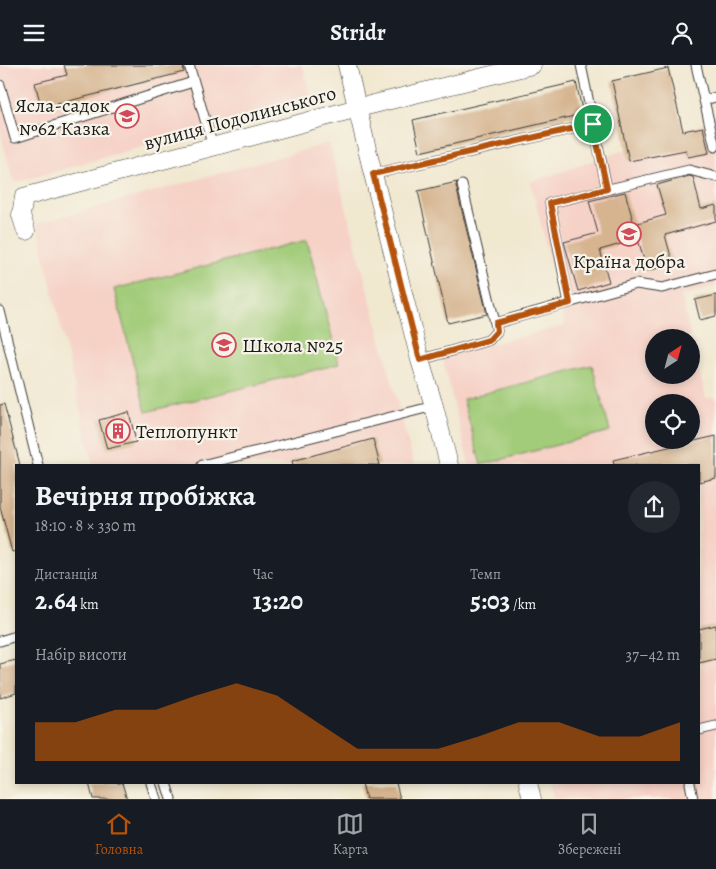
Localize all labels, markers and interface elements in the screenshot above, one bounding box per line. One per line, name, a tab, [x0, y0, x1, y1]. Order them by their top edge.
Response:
text: Stridr	[330, 18, 386, 48]
icon: menu	[20, 19, 48, 47]
icon: person	[668, 19, 696, 47]
street label: вулиця Подолинського	[141, 79, 339, 157]
place label: Ясла-садок №62 Казка	[15, 92, 111, 142]
school or university icon: Ясла-садок №62 Казка	[114, 103, 140, 129]
pin	[572, 103, 614, 145]
icon: arrive	[579, 110, 607, 138]
school or university icon: Країна добра	[616, 221, 642, 247]
place label: Країна добра	[573, 248, 686, 275]
north arrow	[645, 329, 700, 384]
map controls	[645, 329, 700, 449]
school or university icon: Школа №25	[211, 332, 237, 358]
place label: Школа №25	[242, 332, 343, 359]
button: locate	[645, 394, 700, 449]
building icon: Теплопункт	[105, 418, 131, 444]
place label: Теплопункт	[136, 418, 238, 445]
text: Вечірня пробіжка	[35, 477, 256, 515]
button: share	[628, 481, 680, 533]
text: 18:10 · 8 × 330 m	[35, 515, 136, 537]
text: Дистанція	[35, 565, 98, 584]
text: Час	[253, 565, 273, 584]
text: Темп	[470, 565, 501, 584]
text: 2.64	[35, 584, 77, 618]
text: 13:20	[253, 584, 303, 618]
text: 5:03	[470, 584, 510, 618]
text: km	[77, 595, 99, 614]
text: /km	[510, 595, 536, 614]
text: Набір висоти	[35, 644, 127, 666]
text: 37–42 m	[626, 644, 680, 666]
tab: Головна	[95, 810, 143, 859]
tab: Карта	[333, 810, 368, 859]
tab: Збережені	[558, 810, 621, 859]

